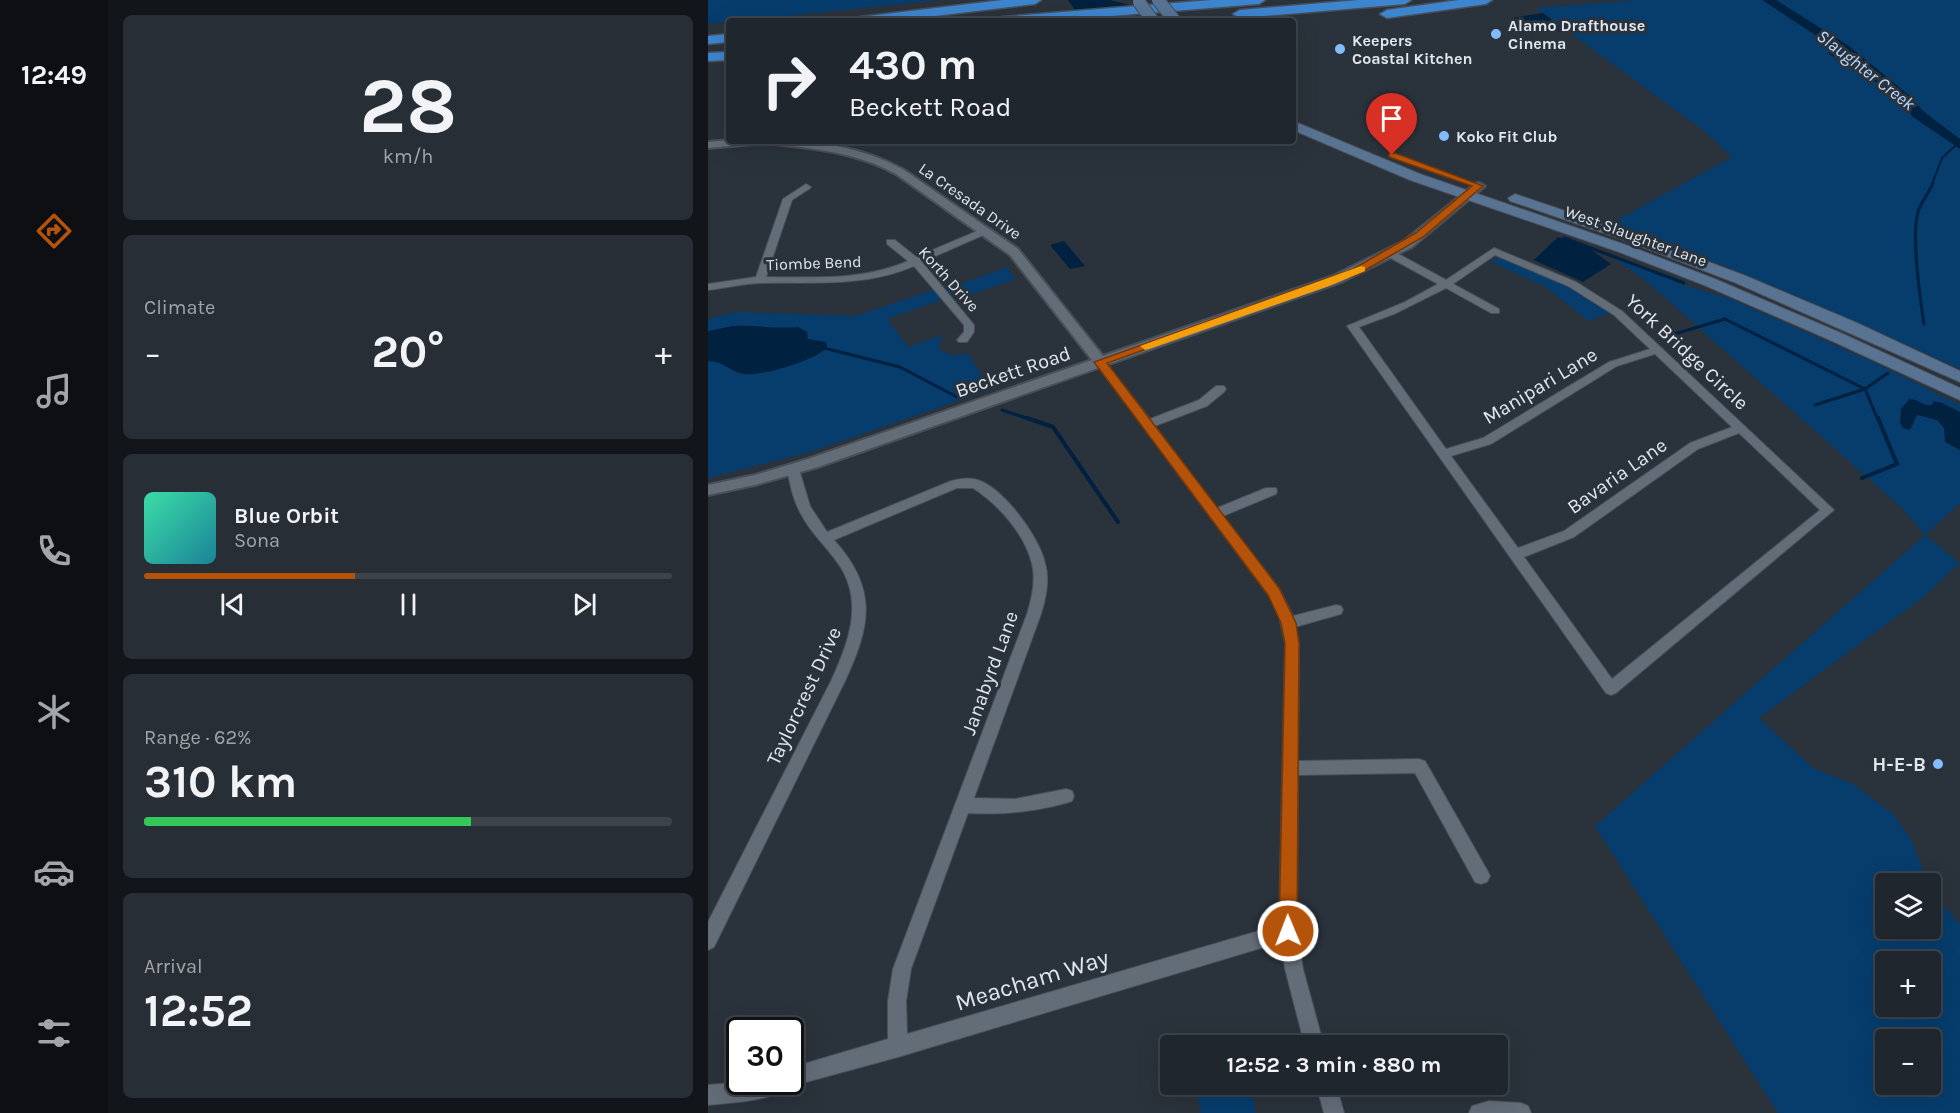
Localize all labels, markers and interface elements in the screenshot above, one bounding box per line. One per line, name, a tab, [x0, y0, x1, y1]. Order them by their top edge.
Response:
place label: Alamo Drafthouse Cinema	[1508, 16, 1645, 53]
water label: Slaughter Creek	[1813, 25, 1920, 116]
marker: Alamo Drafthouse Cinema	[1489, 27, 1503, 41]
place label: Keepers Coastal Kitchen	[1352, 31, 1473, 68]
text: 430 m	[849, 40, 977, 90]
icon: right	[750, 42, 828, 120]
marker: Keepers Coastal Kitchen	[1333, 42, 1347, 56]
text: 12:49	[21, 59, 87, 91]
text: 28	[359, 60, 457, 152]
text: Beckett Road	[849, 91, 1012, 123]
pin	[1366, 93, 1417, 155]
icon: arrive	[1375, 102, 1408, 135]
place label: Koko Fit Club	[1456, 127, 1557, 146]
marker: Koko Fit Club	[1437, 129, 1451, 143]
text: km/h	[383, 145, 433, 168]
street label: La Cresada Drive	[915, 159, 1025, 243]
street label: West Slaughter Lane	[1562, 201, 1710, 271]
icon: directions	[33, 210, 75, 252]
street label: Korth Drive	[915, 243, 983, 315]
street label: Tiombe Bend	[766, 252, 862, 274]
street label: York Bridge Circle	[1621, 289, 1753, 415]
text: Climate	[144, 296, 215, 319]
text: 20°	[371, 326, 445, 378]
text: −	[144, 334, 161, 372]
text: +	[655, 334, 672, 372]
street label: Beckett Road	[952, 342, 1074, 402]
street label: Manipari Lane	[1479, 343, 1601, 429]
icon: music	[33, 370, 75, 412]
street label: Bavaria Lane	[1563, 433, 1671, 519]
text: Blue Orbit	[234, 503, 339, 529]
text: Sona	[234, 529, 280, 552]
icon: phone	[33, 530, 75, 572]
icon: previous	[216, 588, 249, 621]
icon: pause	[392, 588, 425, 621]
icon: next	[568, 588, 601, 621]
street label: Janabyrd Lane	[957, 608, 1023, 738]
street label: Taylorcrest Drive	[762, 623, 846, 769]
icon: climate	[33, 691, 75, 733]
text: Range · 62%	[144, 726, 252, 749]
place label: H-E-B	[1872, 753, 1926, 776]
text: 310 km	[144, 756, 297, 808]
marker: H-E-B	[1931, 757, 1945, 771]
icon: car	[33, 851, 75, 893]
map controls	[1875, 873, 1941, 1095]
button: layers	[1875, 873, 1941, 939]
position arrow	[1256, 899, 1320, 963]
street label: Meacham Way	[952, 943, 1112, 1017]
button: +	[1875, 951, 1941, 1017]
text: Arrival	[144, 955, 203, 978]
text: 12:52	[144, 985, 253, 1037]
icon: filters	[33, 1012, 75, 1054]
speed limit sign: 30	[726, 1017, 804, 1095]
button: −	[1875, 1029, 1941, 1095]
text: 12:52 · 3 min · 880 m	[1227, 1052, 1441, 1078]

